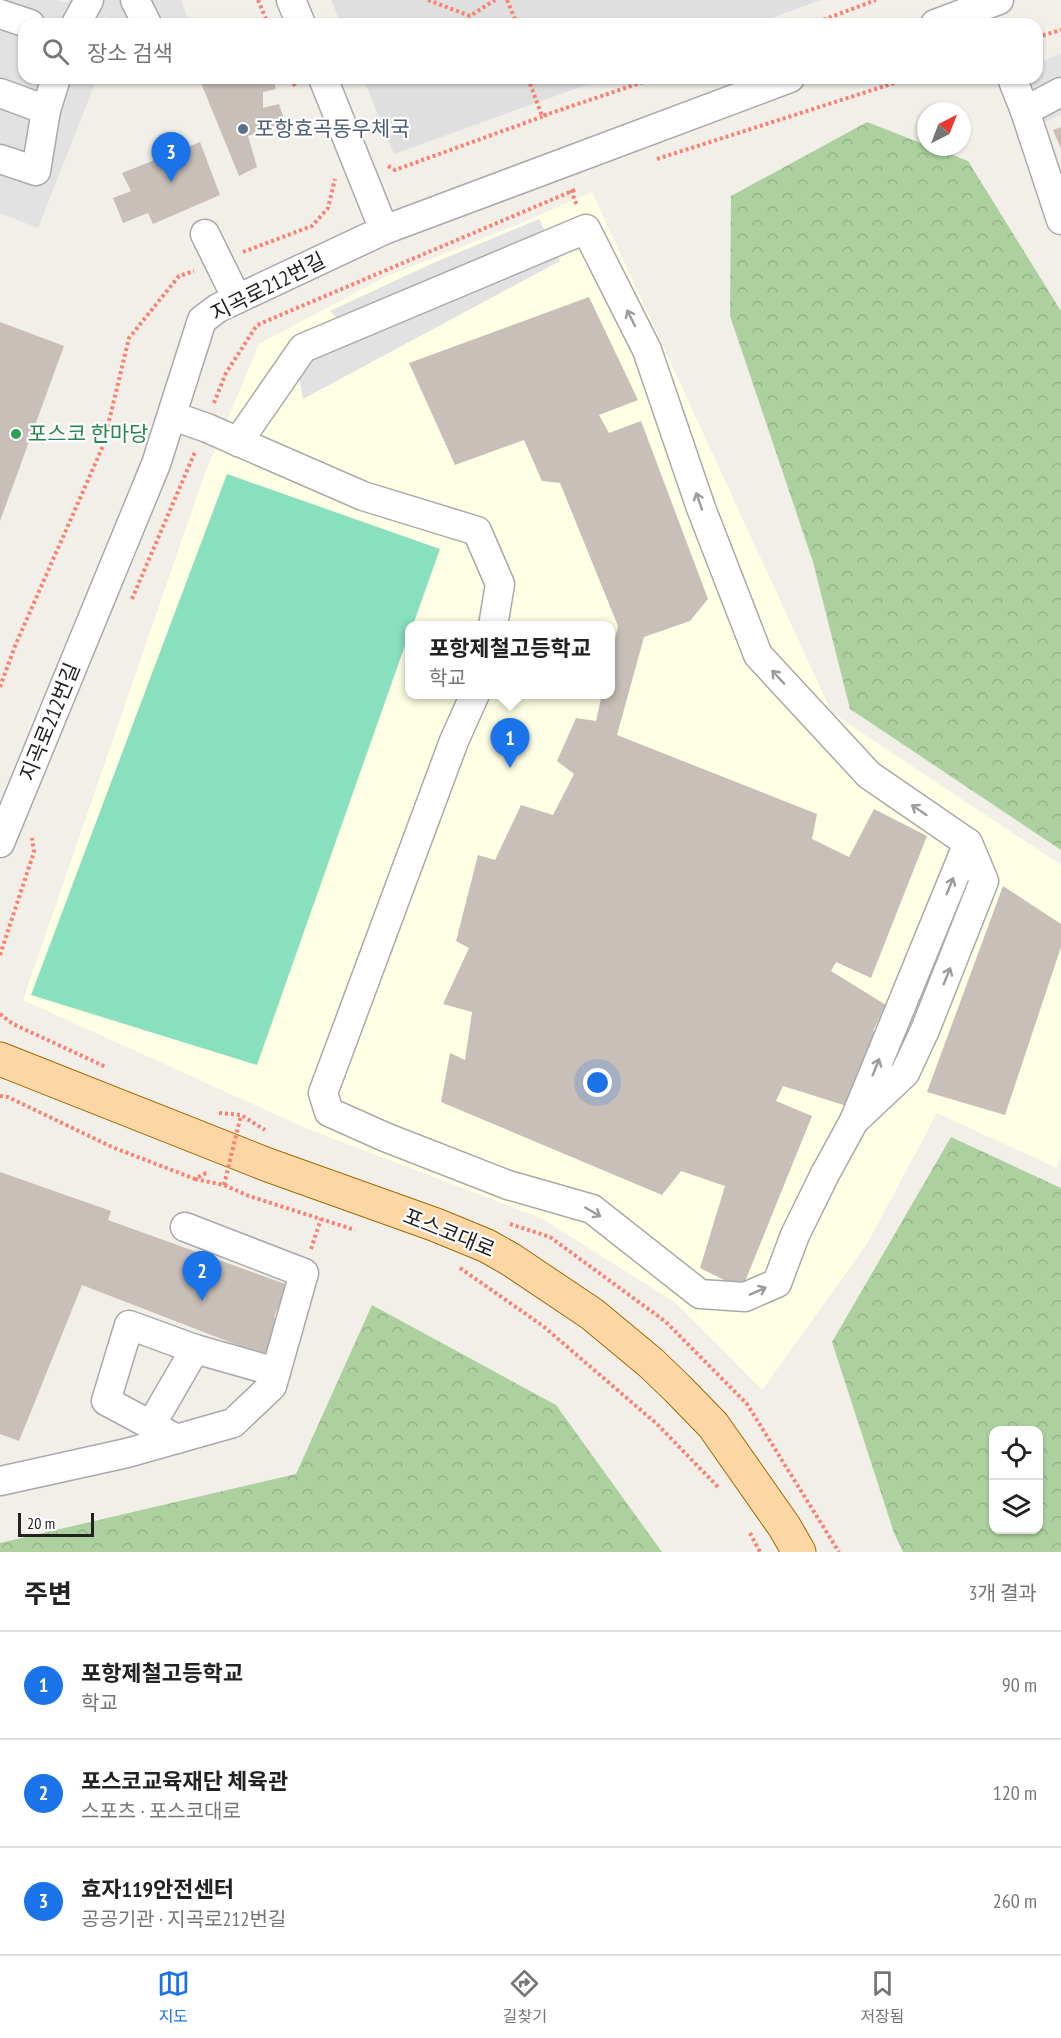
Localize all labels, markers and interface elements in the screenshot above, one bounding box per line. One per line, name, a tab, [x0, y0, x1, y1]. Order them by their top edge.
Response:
search box	[18, 18, 1043, 84]
icon: search	[39, 35, 72, 68]
text: 장소 검색	[87, 39, 173, 67]
north arrow	[917, 102, 971, 156]
place label: 포항효곡동우체국	[255, 115, 410, 142]
marker: 포항효곡동우체국	[236, 122, 250, 136]
pin: 3	[152, 132, 190, 182]
street label: 지곡로212번길	[206, 246, 330, 327]
one-way arrow	[625, 310, 636, 328]
place label: 포스코 한마당	[28, 420, 148, 447]
marker: 포스코 한마당	[9, 427, 23, 441]
one-way arrow	[693, 492, 704, 511]
popup	[405, 621, 615, 699]
text: 포항제철고등학교	[429, 634, 591, 662]
street label: 지곡로212번길	[14, 659, 85, 785]
text: 학교	[429, 665, 466, 691]
one-way arrow	[771, 670, 785, 685]
pin: 1	[490, 718, 530, 768]
one-way arrow	[912, 804, 928, 816]
one-way arrow	[945, 878, 956, 896]
one-way arrow	[942, 967, 953, 986]
one-way arrow	[871, 1058, 882, 1077]
your location	[583, 1068, 612, 1097]
street label: 포스코대로	[399, 1202, 499, 1263]
one-way arrow	[584, 1206, 601, 1218]
pin: 2	[182, 1252, 222, 1301]
one-way arrow	[749, 1285, 767, 1297]
map controls	[989, 1426, 1043, 1534]
button: locate	[989, 1426, 1043, 1480]
button: layers	[989, 1480, 1043, 1534]
scale bar	[18, 1510, 94, 1538]
text: 20 m	[27, 1513, 55, 1533]
text: 주변	[24, 1577, 72, 1610]
text: 3개 결과	[969, 1580, 1037, 1606]
text: 포항제철고등학교	[81, 1659, 243, 1687]
text: 1	[39, 1672, 48, 1698]
text: 90 m	[1002, 1672, 1037, 1698]
text: 학교	[81, 1690, 118, 1716]
text: 포스코교육재단 체육관	[81, 1767, 288, 1795]
text: 2	[39, 1780, 48, 1806]
text: 120 m	[993, 1780, 1037, 1806]
text: 스포츠 · 포스코대로	[81, 1798, 241, 1824]
text: 효자119안전센터	[81, 1875, 234, 1903]
text: 3	[39, 1888, 48, 1914]
text: 260 m	[993, 1888, 1037, 1914]
text: 공공기관 · 지곡로212번길	[81, 1906, 286, 1932]
tab: 지도	[157, 1967, 190, 2027]
tab: 길찾기	[503, 1967, 547, 2027]
tab: 저장됨	[860, 1967, 904, 2027]

